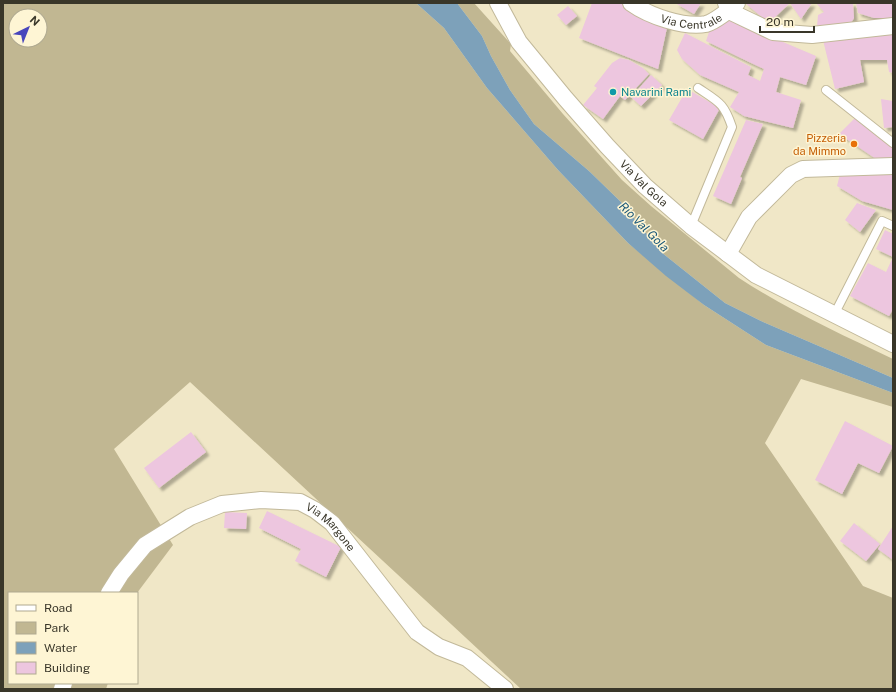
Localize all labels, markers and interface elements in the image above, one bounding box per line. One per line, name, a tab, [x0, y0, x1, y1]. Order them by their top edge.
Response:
north arrow	[8, 8, 48, 48]
scale bar	[760, 8, 814, 34]
street label: Via Centrale	[659, 11, 724, 31]
text: N	[28, 13, 42, 28]
text: 20 m	[766, 15, 794, 29]
place label: Navarini Rami	[621, 86, 691, 98]
marker: Navarini Rami	[608, 87, 618, 97]
place label: Pizzeria da Mimmo	[793, 132, 846, 157]
marker: Pizzeria da Mimmo	[849, 139, 859, 149]
street label: Via Val Gola	[618, 158, 670, 209]
water label: Rio Val Gola	[616, 199, 672, 255]
street label: Via Margone	[304, 500, 358, 553]
legend	[8, 592, 138, 684]
text: Road	[44, 601, 72, 615]
text: Park	[44, 621, 70, 635]
text: Water	[44, 641, 78, 655]
text: Building	[44, 661, 90, 675]

